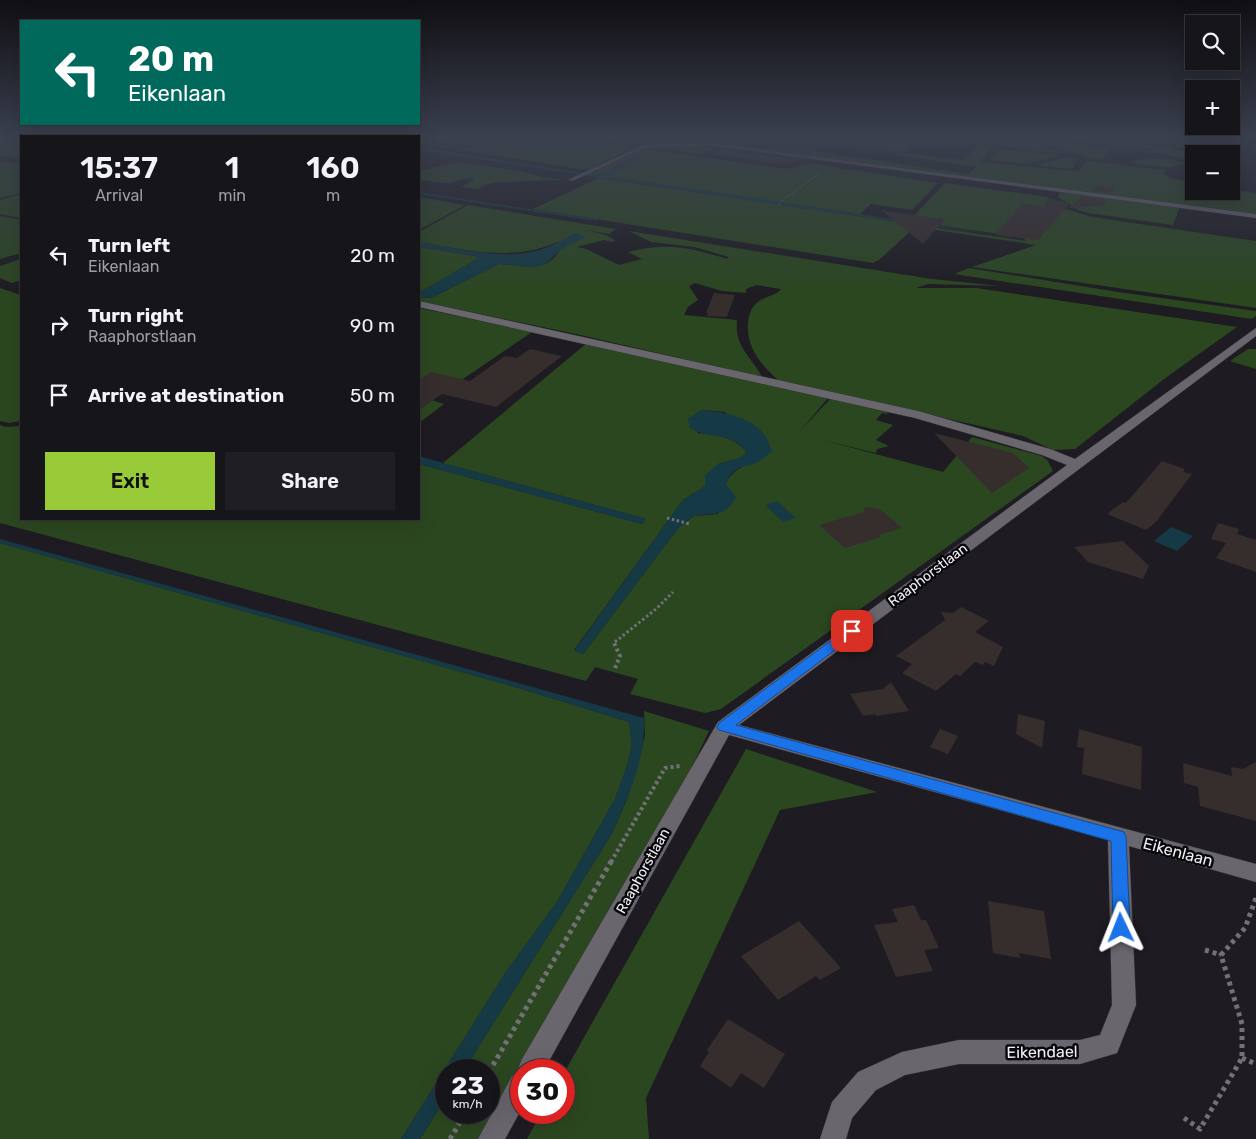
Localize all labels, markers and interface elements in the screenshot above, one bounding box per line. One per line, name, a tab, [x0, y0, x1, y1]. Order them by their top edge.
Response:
map controls	[1185, 15, 1240, 200]
button: search	[1185, 15, 1240, 70]
text: 20 m	[128, 38, 214, 80]
icon: left	[45, 40, 110, 105]
text: Eikenlaan	[128, 80, 226, 107]
button: +	[1185, 80, 1240, 135]
button: −	[1185, 145, 1240, 200]
text: 15:37	[80, 150, 158, 186]
text: 1	[225, 150, 239, 186]
text: 160	[306, 150, 360, 186]
text: Arrival	[95, 186, 143, 205]
text: min	[218, 186, 246, 205]
text: m	[326, 186, 340, 205]
text: Turn left	[88, 234, 170, 257]
icon: left	[45, 241, 73, 269]
text: 20 m	[350, 244, 395, 267]
text: Eikenlaan	[88, 257, 159, 276]
text: Turn right	[88, 304, 183, 327]
icon: right	[45, 311, 73, 339]
text: 90 m	[350, 314, 395, 337]
text: Raaphorstlaan	[88, 327, 196, 346]
icon: arrive	[45, 381, 73, 409]
text: Arrive at destination	[88, 384, 284, 407]
text: 50 m	[350, 384, 395, 407]
button: Exit	[45, 452, 215, 510]
button: Share	[225, 452, 395, 510]
street label: Raaphorstlaan	[885, 540, 971, 610]
pin	[831, 610, 873, 652]
icon: arrive	[838, 617, 866, 645]
street label: Raaphorstlaan	[613, 825, 673, 917]
street label: Eikenlaan	[1141, 834, 1215, 870]
position arrow	[1094, 901, 1146, 953]
street label: Eikendael	[1006, 1042, 1078, 1062]
speed limit sign: 30	[510, 1059, 575, 1124]
text: 23	[451, 1071, 484, 1100]
text: km/h	[453, 1097, 482, 1111]

